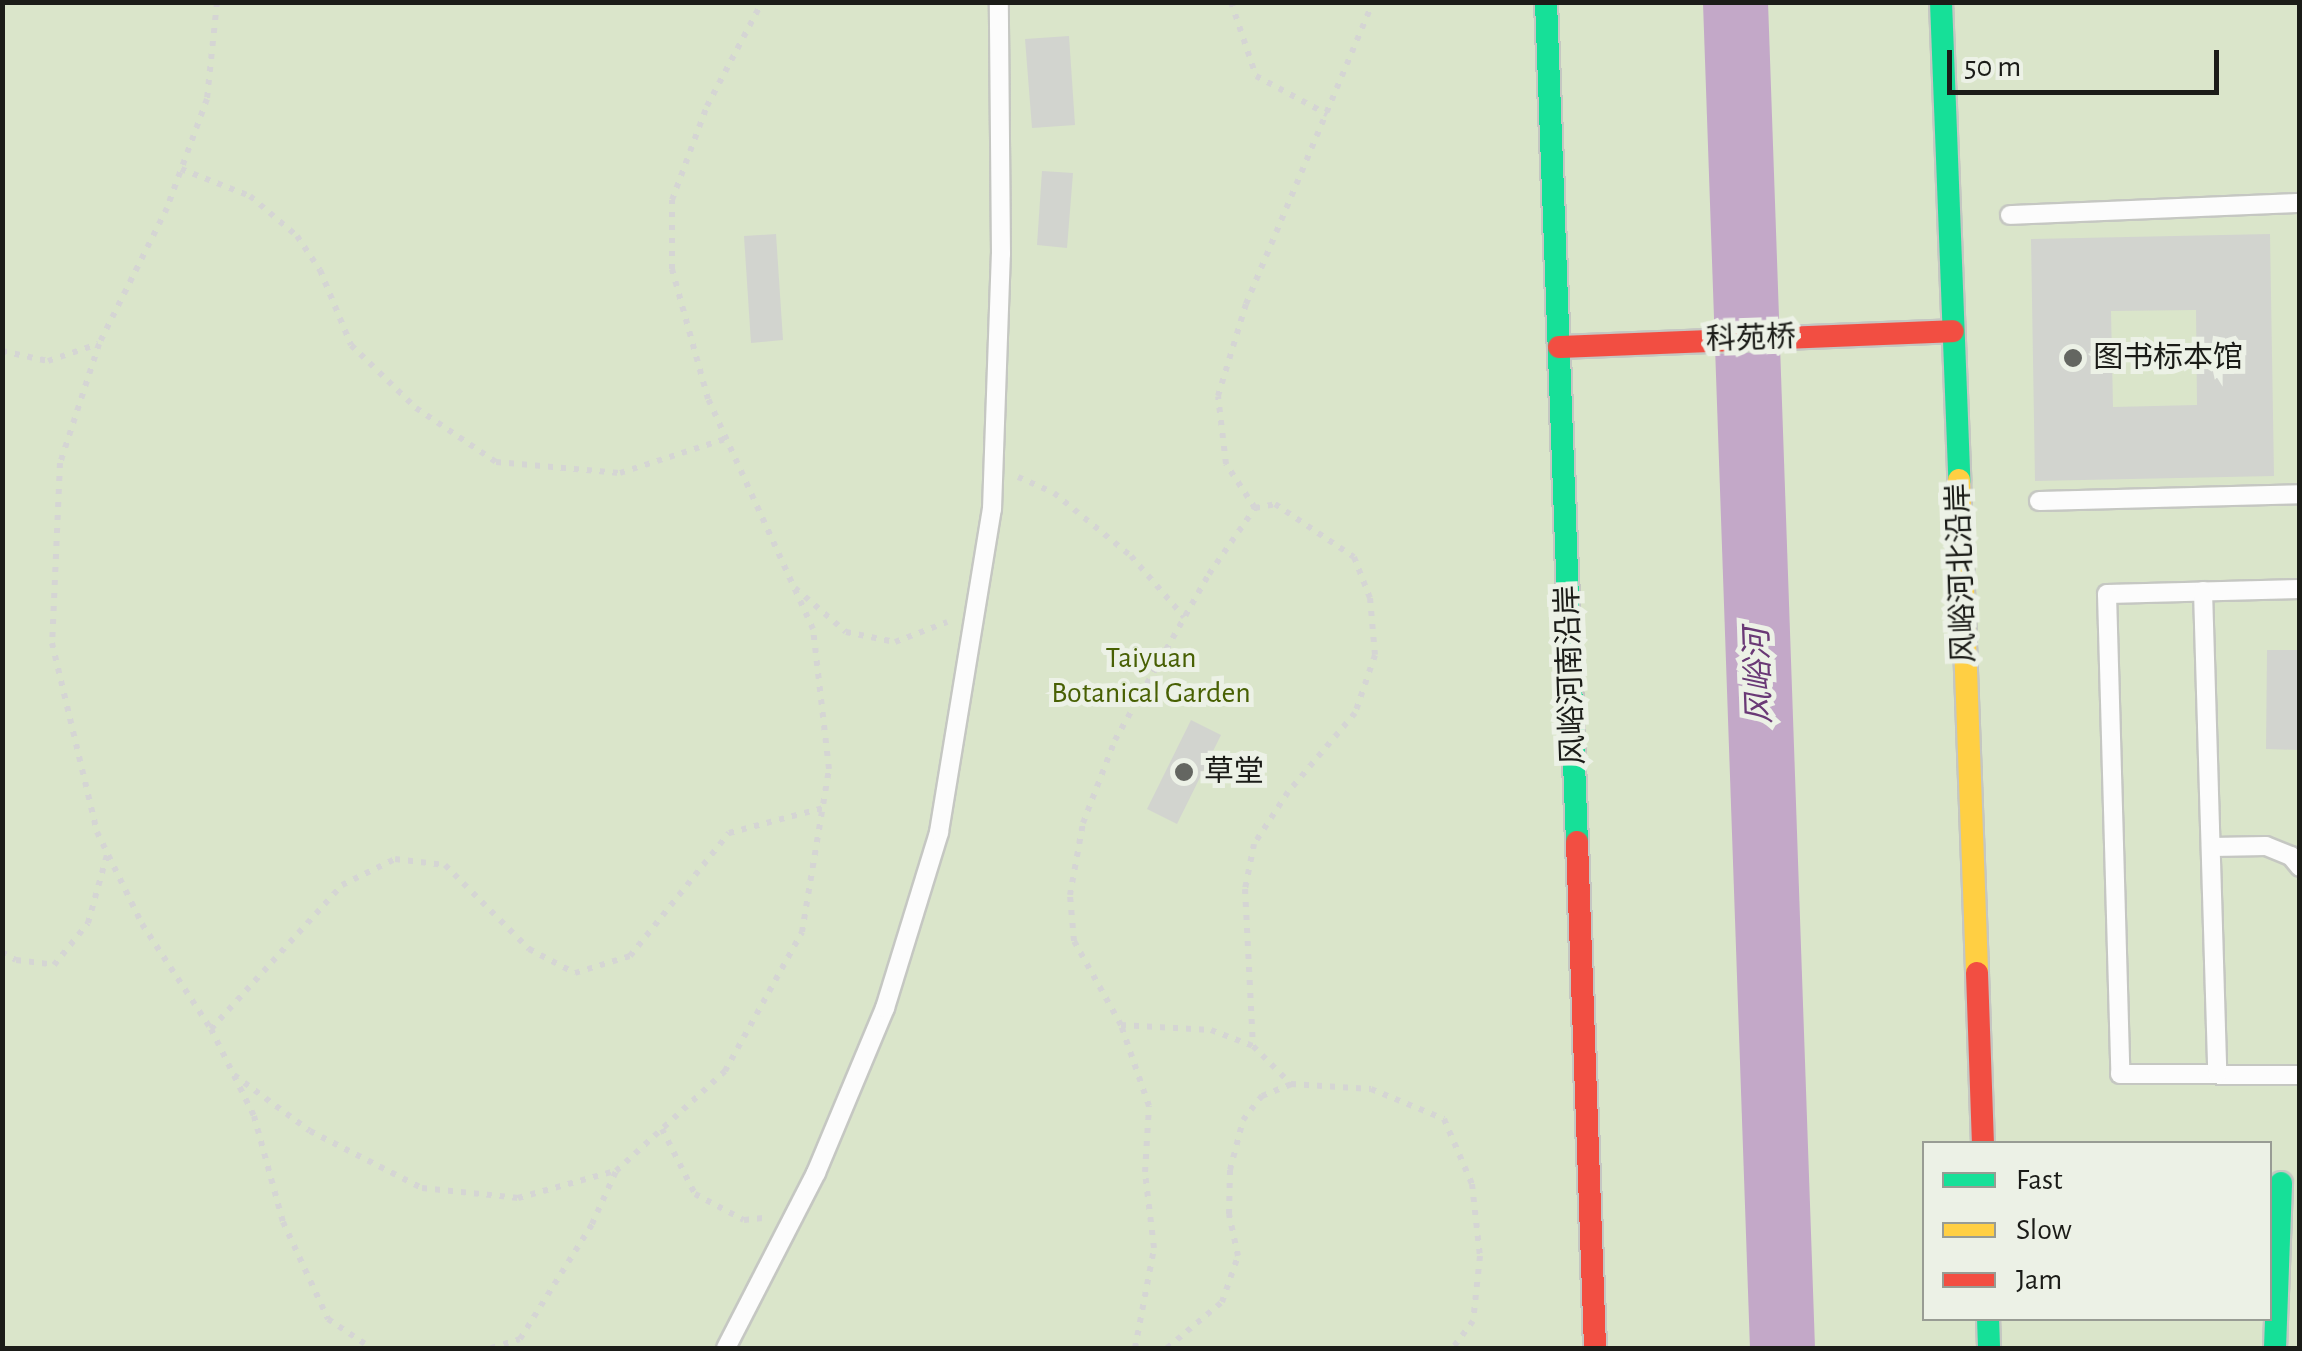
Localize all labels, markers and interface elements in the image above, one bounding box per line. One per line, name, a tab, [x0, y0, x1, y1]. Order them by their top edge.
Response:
scale bar	[1952, 30, 2224, 92]
text: 50 m	[1964, 52, 2021, 82]
street label: 科苑桥	[1705, 319, 1797, 359]
place label: 图书标本馆	[2093, 340, 2243, 376]
marker: 图书标本馆	[2062, 347, 2084, 369]
street label: 风峪河北沿岸	[1941, 482, 1983, 664]
street label: 风峪河南沿岸	[1550, 584, 1592, 766]
water label: 风峪河	[1738, 627, 1780, 725]
park label: Taiyuan Botanical Garden	[1051, 640, 1251, 710]
place label: 草堂	[1204, 754, 1264, 790]
marker: 草堂	[1173, 761, 1195, 783]
legend	[1922, 1141, 2272, 1321]
text: Fast	[2016, 1165, 2063, 1195]
text: Slow	[2016, 1215, 2072, 1245]
text: Jam	[2016, 1265, 2062, 1295]

